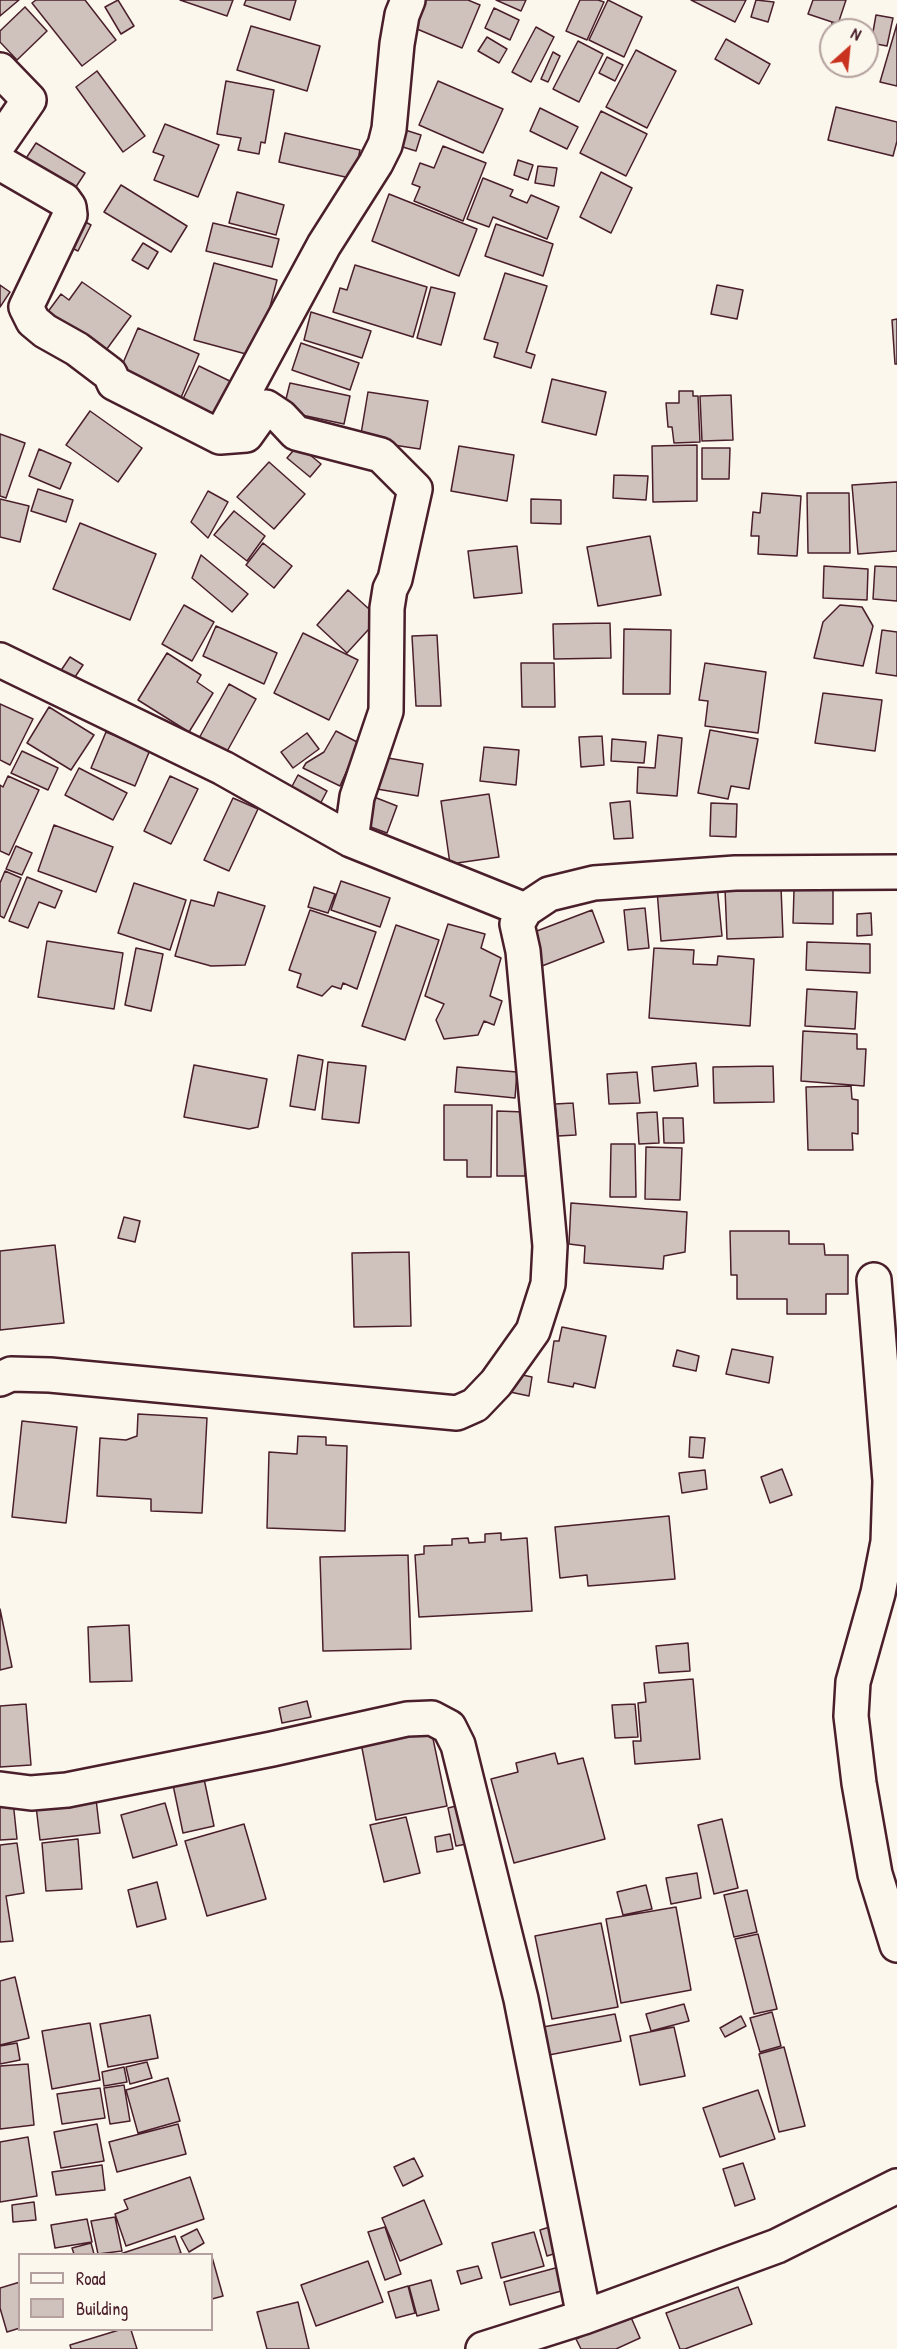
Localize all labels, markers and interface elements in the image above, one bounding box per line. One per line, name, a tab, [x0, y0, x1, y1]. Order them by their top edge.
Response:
north arrow	[819, 18, 879, 78]
text: N	[847, 22, 865, 45]
legend	[18, 2253, 213, 2331]
text: Road	[76, 2266, 106, 2291]
text: Building	[76, 2296, 128, 2321]

